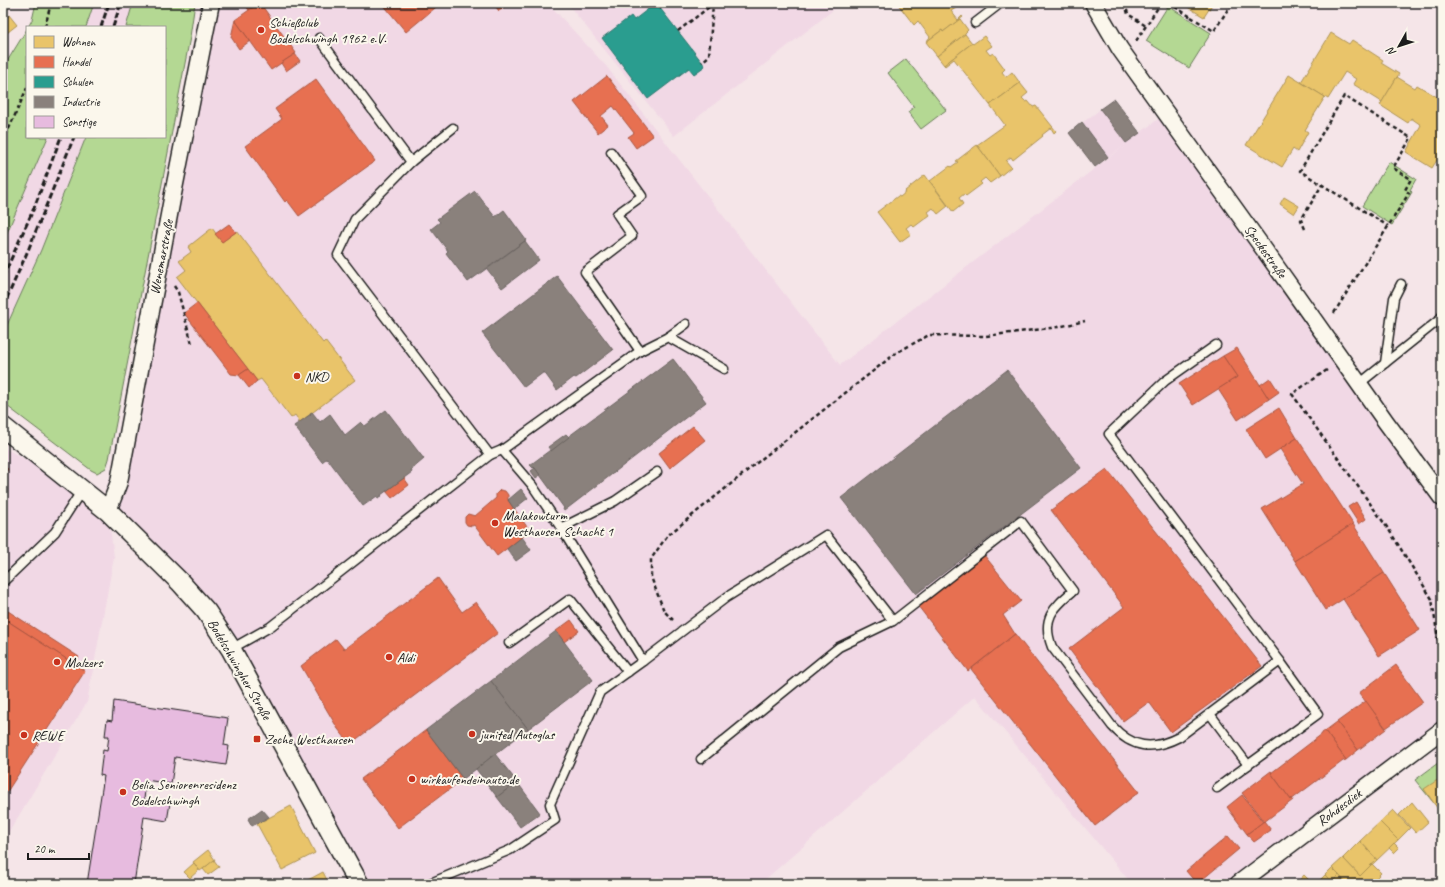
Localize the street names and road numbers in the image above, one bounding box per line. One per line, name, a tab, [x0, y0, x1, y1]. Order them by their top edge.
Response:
street label: Wenemarstraße	[146, 217, 177, 296]
street label: Speckestraße	[1241, 221, 1291, 282]
street label: Bodelschwingher Straße	[204, 616, 276, 724]
street label: Rohdesdiek	[1314, 785, 1366, 830]

